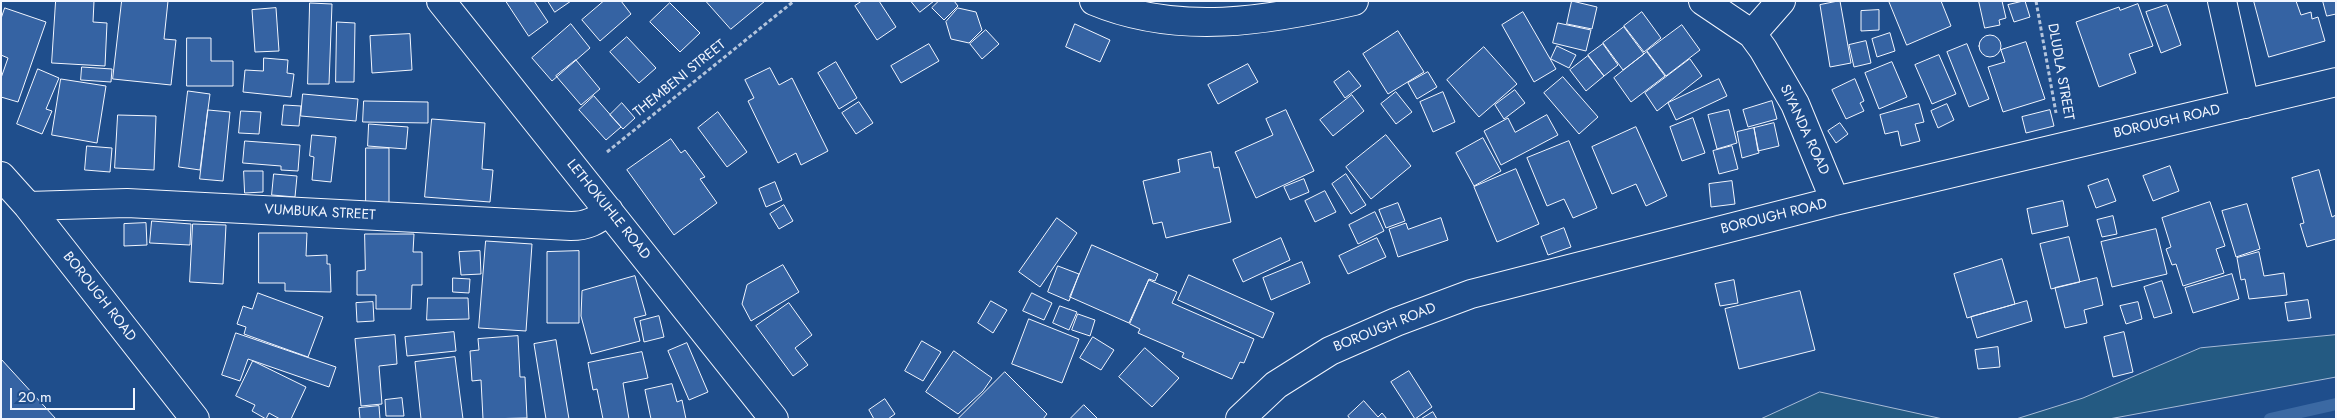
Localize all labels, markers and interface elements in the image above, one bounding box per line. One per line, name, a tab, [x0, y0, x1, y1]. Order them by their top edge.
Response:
street label: DLUDLA STREET	[2043, 22, 2077, 122]
street label: THEMBENI STREET	[631, 37, 729, 121]
street label: SIYANDA ROAD	[1776, 82, 1832, 178]
street label: BOROUGH ROAD	[2112, 102, 2222, 142]
street label: LETHOKUHLE ROAD	[563, 157, 653, 263]
street label: BOROUGH ROAD	[1719, 196, 1829, 238]
street label: VUMBUKA STREET	[264, 202, 376, 224]
street label: BOROUGH ROAD	[59, 249, 139, 345]
street label: BOROUGH ROAD	[1331, 300, 1439, 356]
scale bar	[12, 378, 138, 410]
text: 20 m	[18, 386, 52, 408]

